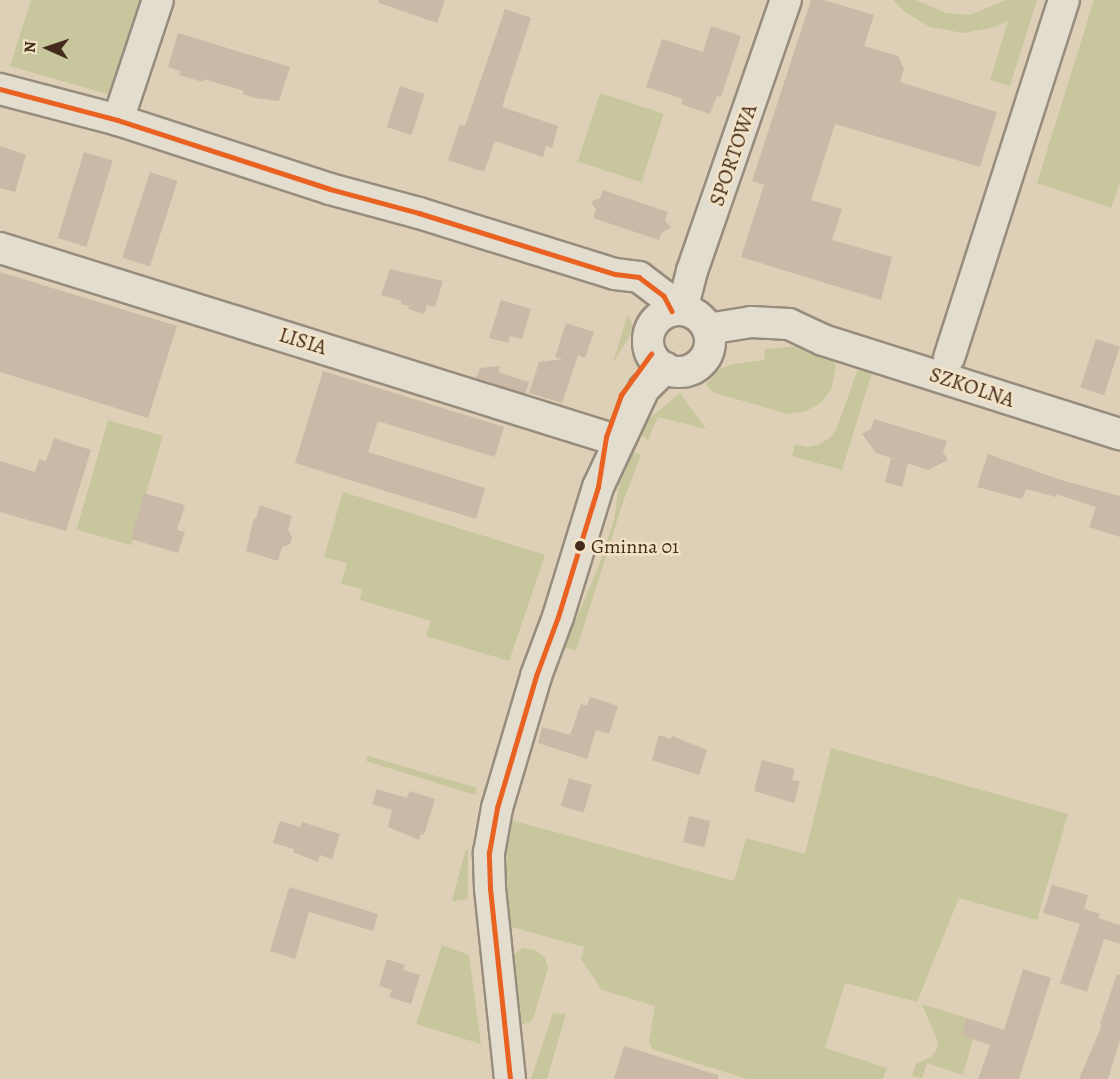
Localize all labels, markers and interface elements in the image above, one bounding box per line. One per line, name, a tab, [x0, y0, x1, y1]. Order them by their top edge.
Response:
north arrow	[18, 18, 78, 78]
text: N	[19, 41, 41, 53]
street label: SPORTOWA	[704, 101, 762, 209]
street label: LISIA	[276, 322, 330, 360]
street label: SZKOLNA	[926, 361, 1018, 413]
place label: Gminna 01	[591, 534, 679, 558]
marker: Gminna 01	[574, 540, 586, 552]

